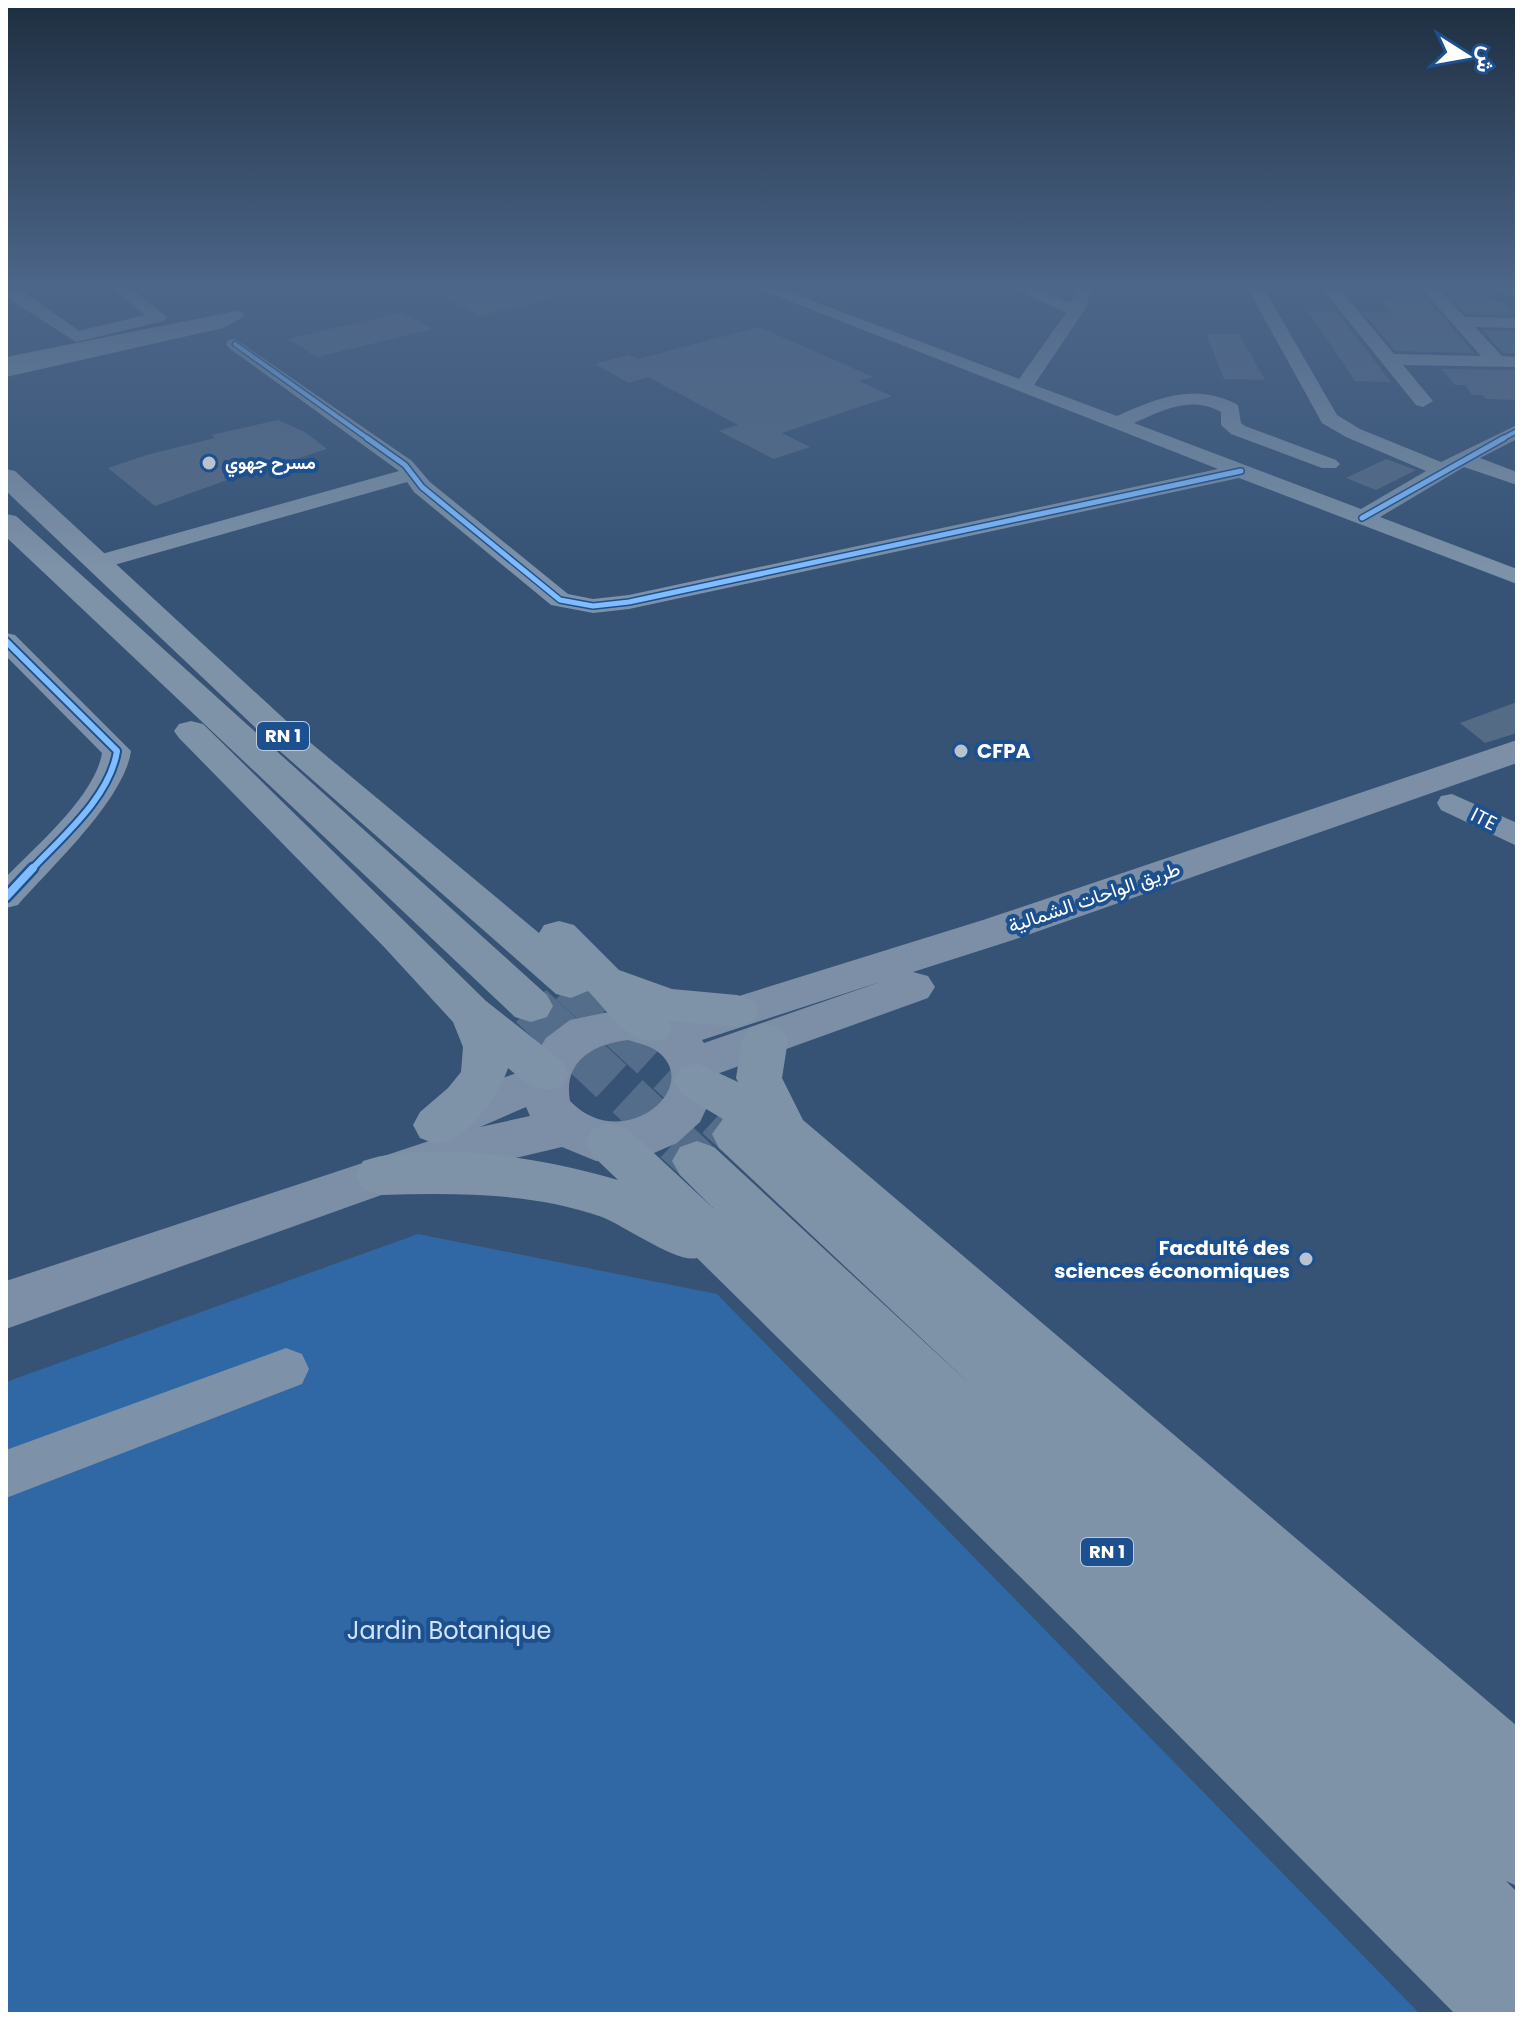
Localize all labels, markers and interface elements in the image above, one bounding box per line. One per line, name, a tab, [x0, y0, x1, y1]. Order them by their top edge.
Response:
north arrow	[1427, 16, 1507, 96]
text: ش	[1468, 44, 1504, 76]
place label: مسرح جهوي	[225, 450, 316, 478]
marker: مسرح جهوي	[200, 454, 218, 472]
road number: RN 1	[257, 722, 309, 750]
place label: CFPA	[977, 737, 1031, 765]
marker: CFPA	[952, 742, 970, 760]
street label: ITE	[1466, 801, 1502, 837]
street label: طريق الواحات الشمالية	[1004, 854, 1184, 940]
place label: Facdulté des sciences économiques	[1054, 1234, 1290, 1285]
marker: Facdulté des sciences économiques	[1297, 1250, 1315, 1268]
road number: RN 1	[1081, 1538, 1133, 1566]
park label: Jardin Botanique	[347, 1614, 551, 1647]

